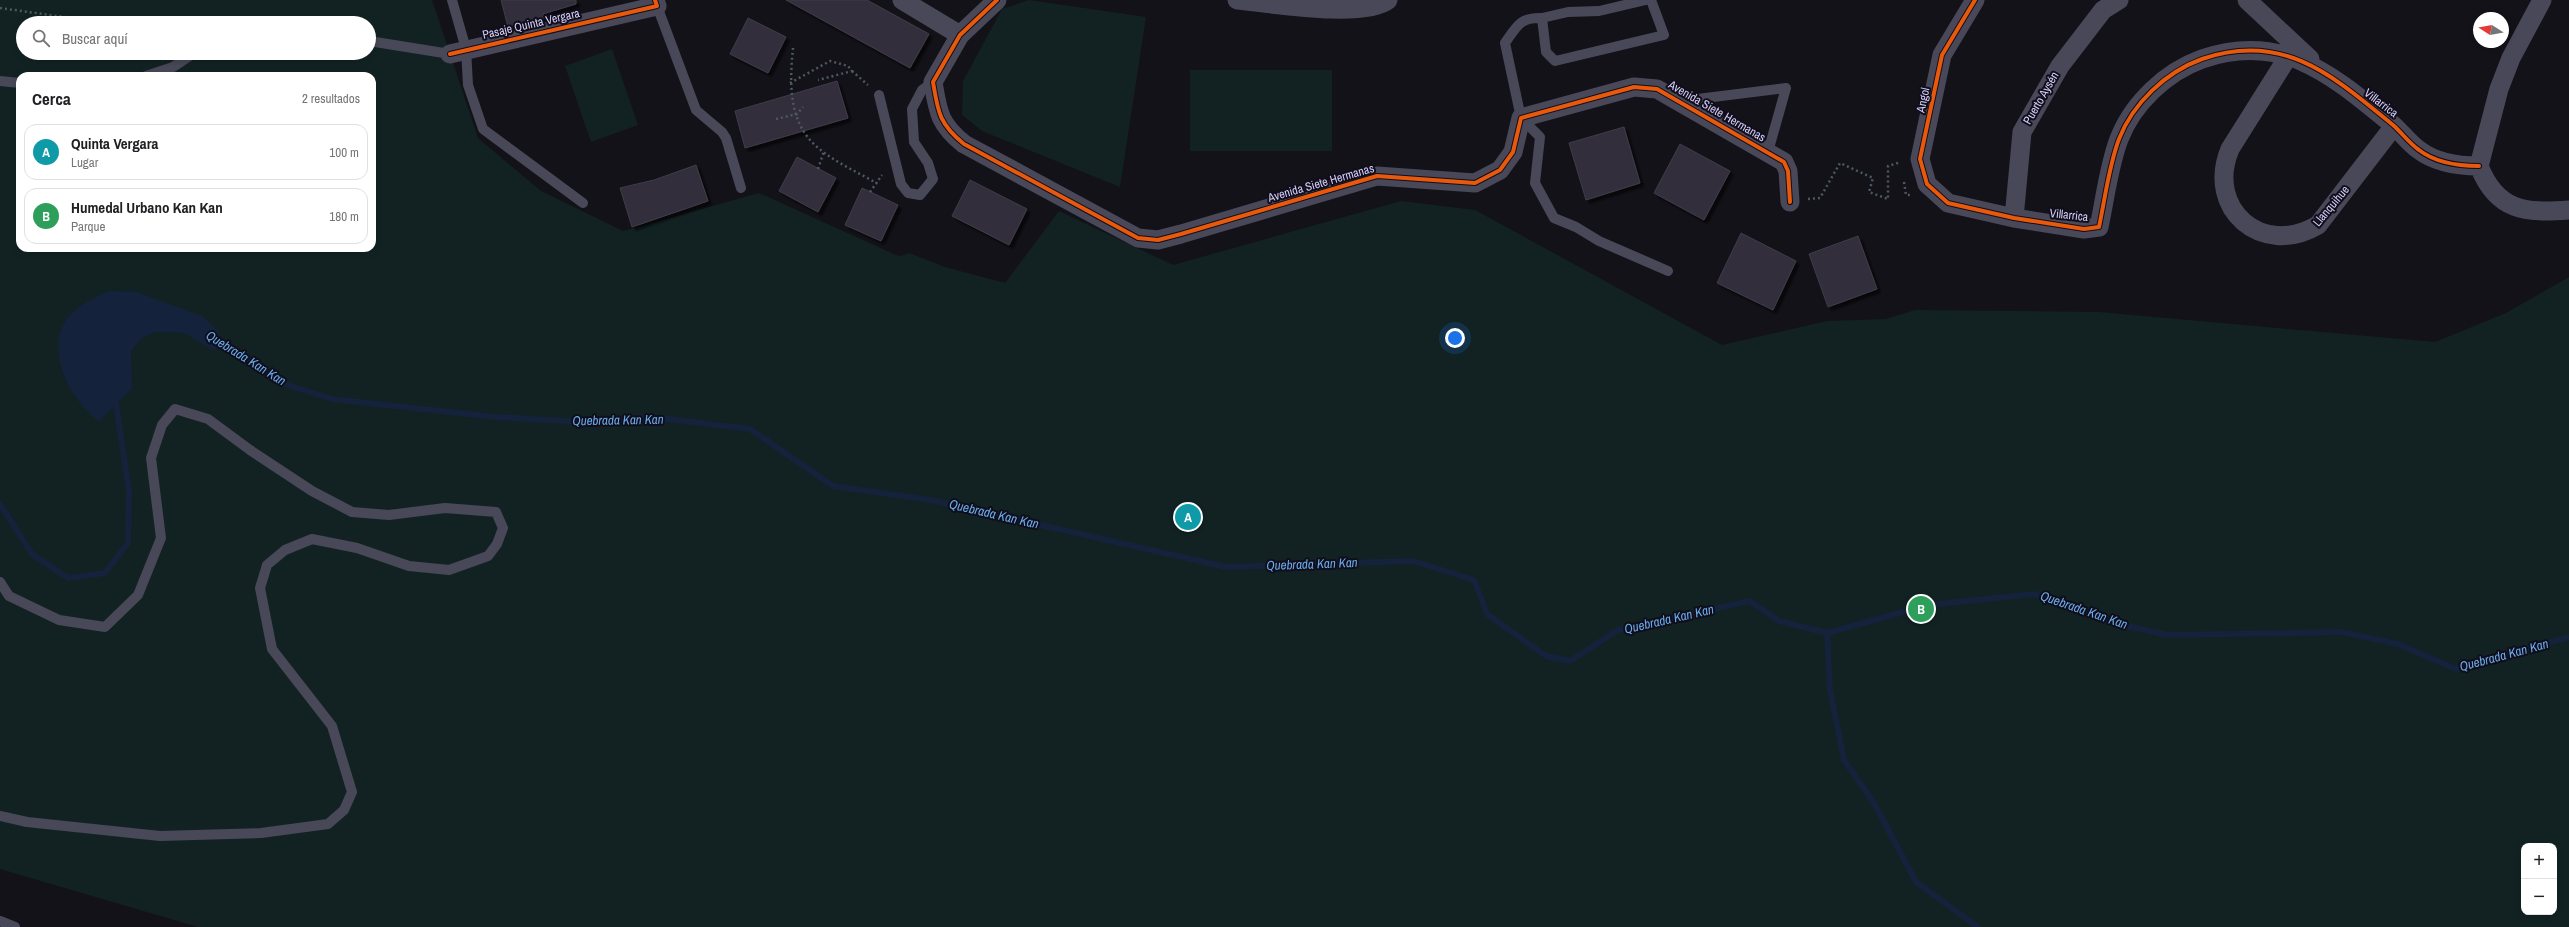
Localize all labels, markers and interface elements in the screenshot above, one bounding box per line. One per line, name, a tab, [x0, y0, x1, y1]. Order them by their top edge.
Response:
street label: Pasaje Quinta Vergara	[481, 5, 582, 43]
north arrow	[2473, 12, 2509, 48]
search box	[16, 16, 376, 60]
icon: search	[30, 27, 52, 49]
text: Buscar aquí	[62, 28, 128, 49]
street label: Puerto Aysén	[2019, 69, 2063, 127]
street label: Avenida Siete Hermanas	[1665, 76, 1769, 145]
street label: Villarrica	[2361, 85, 2402, 121]
street label: Angol	[1912, 86, 1933, 115]
text: Cerca	[32, 87, 71, 110]
text: 2 resultados	[302, 90, 360, 107]
text: Quinta Vergara	[71, 133, 158, 154]
text: A	[42, 144, 50, 161]
text: 100 m	[329, 144, 359, 161]
text: Lugar	[71, 154, 98, 171]
street label: Avenida Siete Hermanas	[1265, 160, 1376, 206]
street label: Llanquihue	[2309, 182, 2353, 230]
text: Humedal Urbano Kan Kan	[71, 197, 223, 218]
street label: Villarrica	[2049, 205, 2090, 225]
text: B	[42, 208, 50, 225]
text: 180 m	[329, 208, 359, 225]
text: Parque	[71, 218, 105, 235]
water label: Quebrada Kan Kan	[203, 327, 289, 389]
your location	[1445, 328, 1465, 348]
water label: Quebrada Kan Kan	[572, 411, 664, 429]
water label: Quebrada Kan Kan	[948, 495, 1040, 533]
pin: A	[1175, 502, 1201, 532]
water label: Quebrada Kan Kan	[1266, 554, 1358, 574]
water label: Quebrada Kan Kan	[2038, 587, 2130, 633]
pin: B	[1908, 594, 1934, 624]
water label: Quebrada Kan Kan	[1623, 600, 1715, 638]
water label: Quebrada Kan Kan	[2458, 635, 2550, 675]
map controls	[2521, 843, 2557, 915]
button: +	[2521, 843, 2557, 879]
button: −	[2521, 879, 2557, 915]

